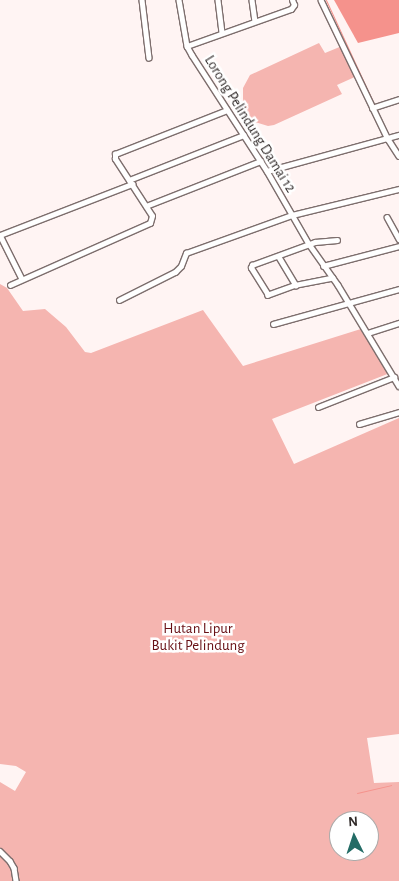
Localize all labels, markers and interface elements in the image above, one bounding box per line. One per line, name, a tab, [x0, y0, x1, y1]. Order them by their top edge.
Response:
street label: Lorong Pelindung Damai 12	[200, 52, 300, 196]
park label: Hutan Lipur Bukit Pelindung	[152, 619, 244, 654]
north arrow	[329, 811, 379, 861]
text: N	[348, 815, 358, 829]

